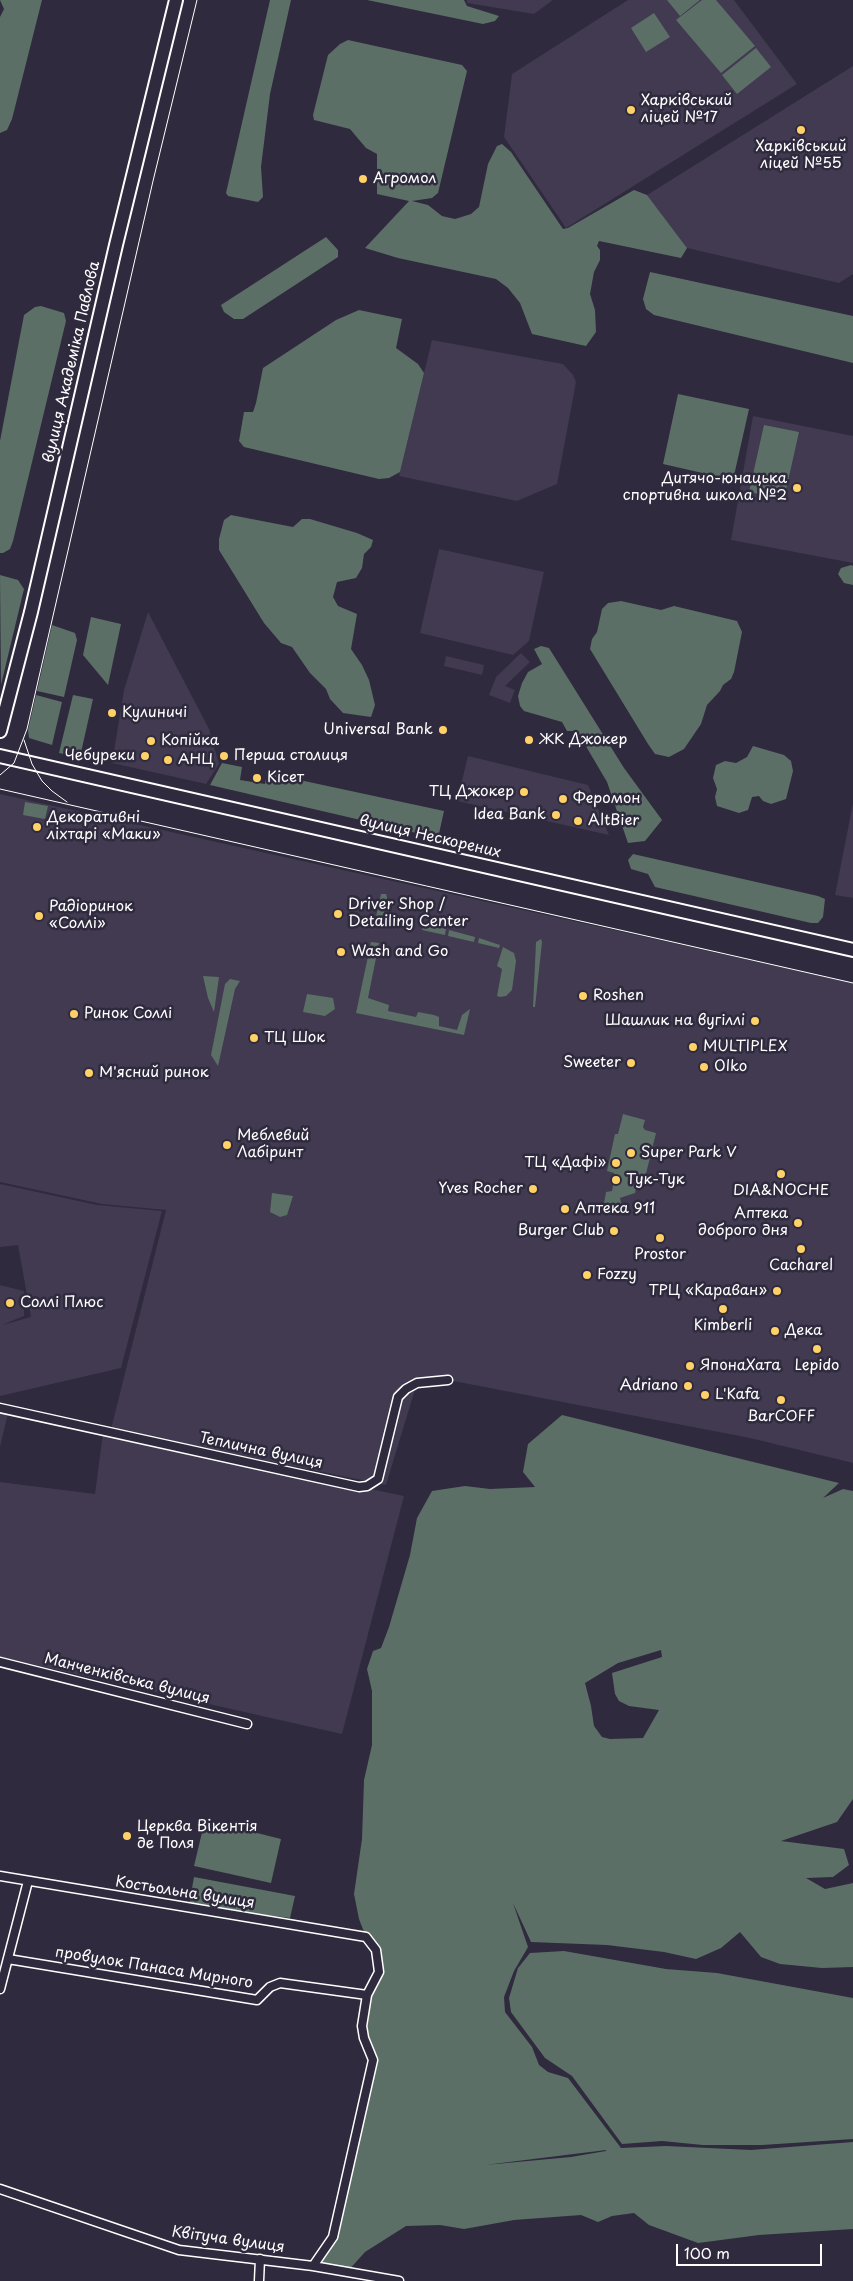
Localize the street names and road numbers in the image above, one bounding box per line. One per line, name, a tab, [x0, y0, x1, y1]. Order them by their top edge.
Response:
street label: вулиця Академіка Павлова	[40, 259, 104, 465]
street label: вулиця Нескорених	[357, 812, 503, 862]
street label: Теплична вулиця	[198, 1429, 324, 1473]
street label: Манченківська вулиця	[42, 1650, 212, 1708]
street label: Костьольна вулиця	[114, 1873, 256, 1913]
street label: провулок Панаса Мирного	[54, 1943, 254, 1993]
street label: Квітуча вулиця	[170, 2223, 286, 2257]

